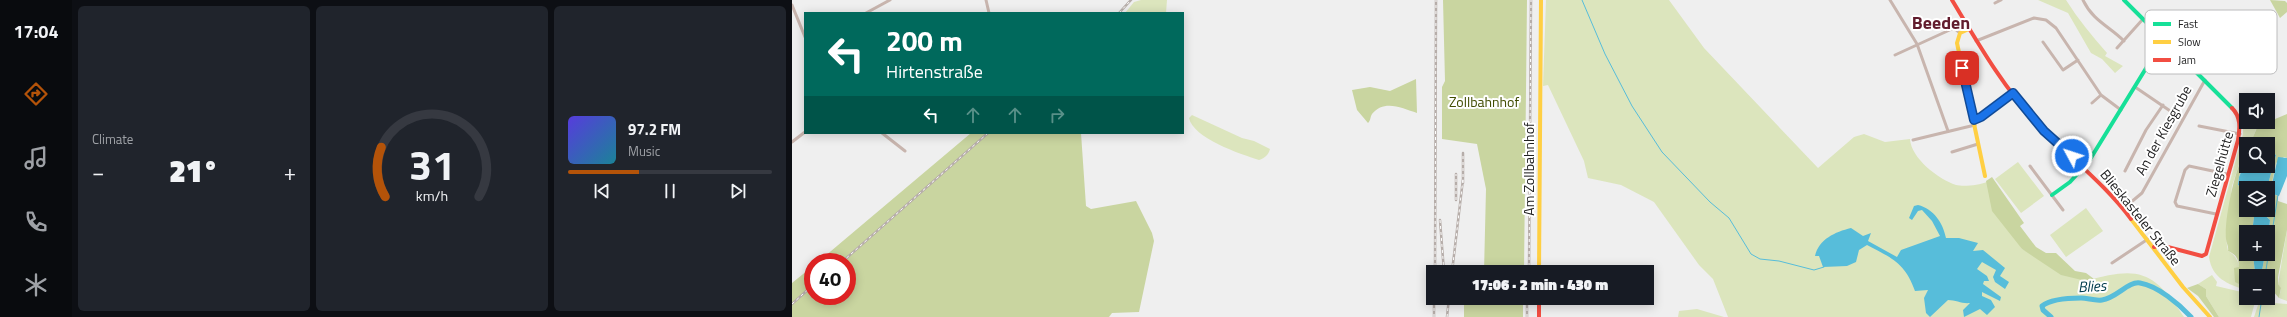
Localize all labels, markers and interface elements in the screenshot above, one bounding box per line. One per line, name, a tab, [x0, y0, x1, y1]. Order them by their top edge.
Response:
district label: Beeden	[1912, 9, 1970, 36]
legend	[2145, 10, 2277, 74]
text: Fast	[2178, 16, 2198, 32]
text: 17:04	[14, 18, 58, 45]
text: 200 m	[886, 19, 963, 62]
icon: left	[820, 28, 872, 80]
text: Slow	[2178, 34, 2201, 50]
pin	[1945, 51, 1979, 85]
text: Jam	[2178, 52, 2196, 68]
icon: arrive	[1951, 57, 1973, 79]
text: Hirtenstraße	[886, 58, 983, 85]
icon: directions	[22, 80, 50, 108]
street label: An der Kiesgrube	[2130, 81, 2196, 179]
park label: Zollbahnhof	[1449, 91, 1519, 112]
map controls	[2239, 93, 2275, 305]
button: sound	[2239, 93, 2275, 129]
icon: left	[920, 104, 942, 126]
icon: ahead	[962, 104, 984, 126]
icon: ahead	[1004, 104, 1026, 126]
icon: right	[1046, 104, 1068, 126]
text: 97.2 FM	[628, 118, 681, 141]
street label: Am Zollbahnhof	[1518, 122, 1539, 216]
text: Climate	[92, 129, 133, 149]
street label: Ziegelhütte	[2200, 129, 2238, 199]
text: 31	[409, 132, 455, 195]
position arrow	[2051, 135, 2093, 177]
button: search	[2239, 137, 2275, 173]
text: Music	[628, 141, 660, 161]
icon: music	[22, 144, 50, 172]
text: 21°	[169, 148, 219, 194]
text: −	[92, 155, 104, 189]
text: +	[284, 155, 296, 189]
street label: Blieskasteler Straße	[2096, 164, 2186, 270]
icon: previous	[591, 180, 613, 202]
icon: pause	[659, 180, 681, 202]
icon: next	[727, 180, 749, 202]
button: layers	[2239, 181, 2275, 217]
text: km/h	[416, 184, 448, 206]
icon: phone	[22, 208, 50, 236]
button: +	[2239, 225, 2275, 261]
speed limit sign: 40	[804, 253, 856, 305]
button: −	[2239, 269, 2275, 305]
icon: climate	[22, 271, 50, 299]
text: 17:06 · 2 min · 430 m	[1472, 273, 1608, 296]
water label: Blies	[2077, 274, 2108, 298]

